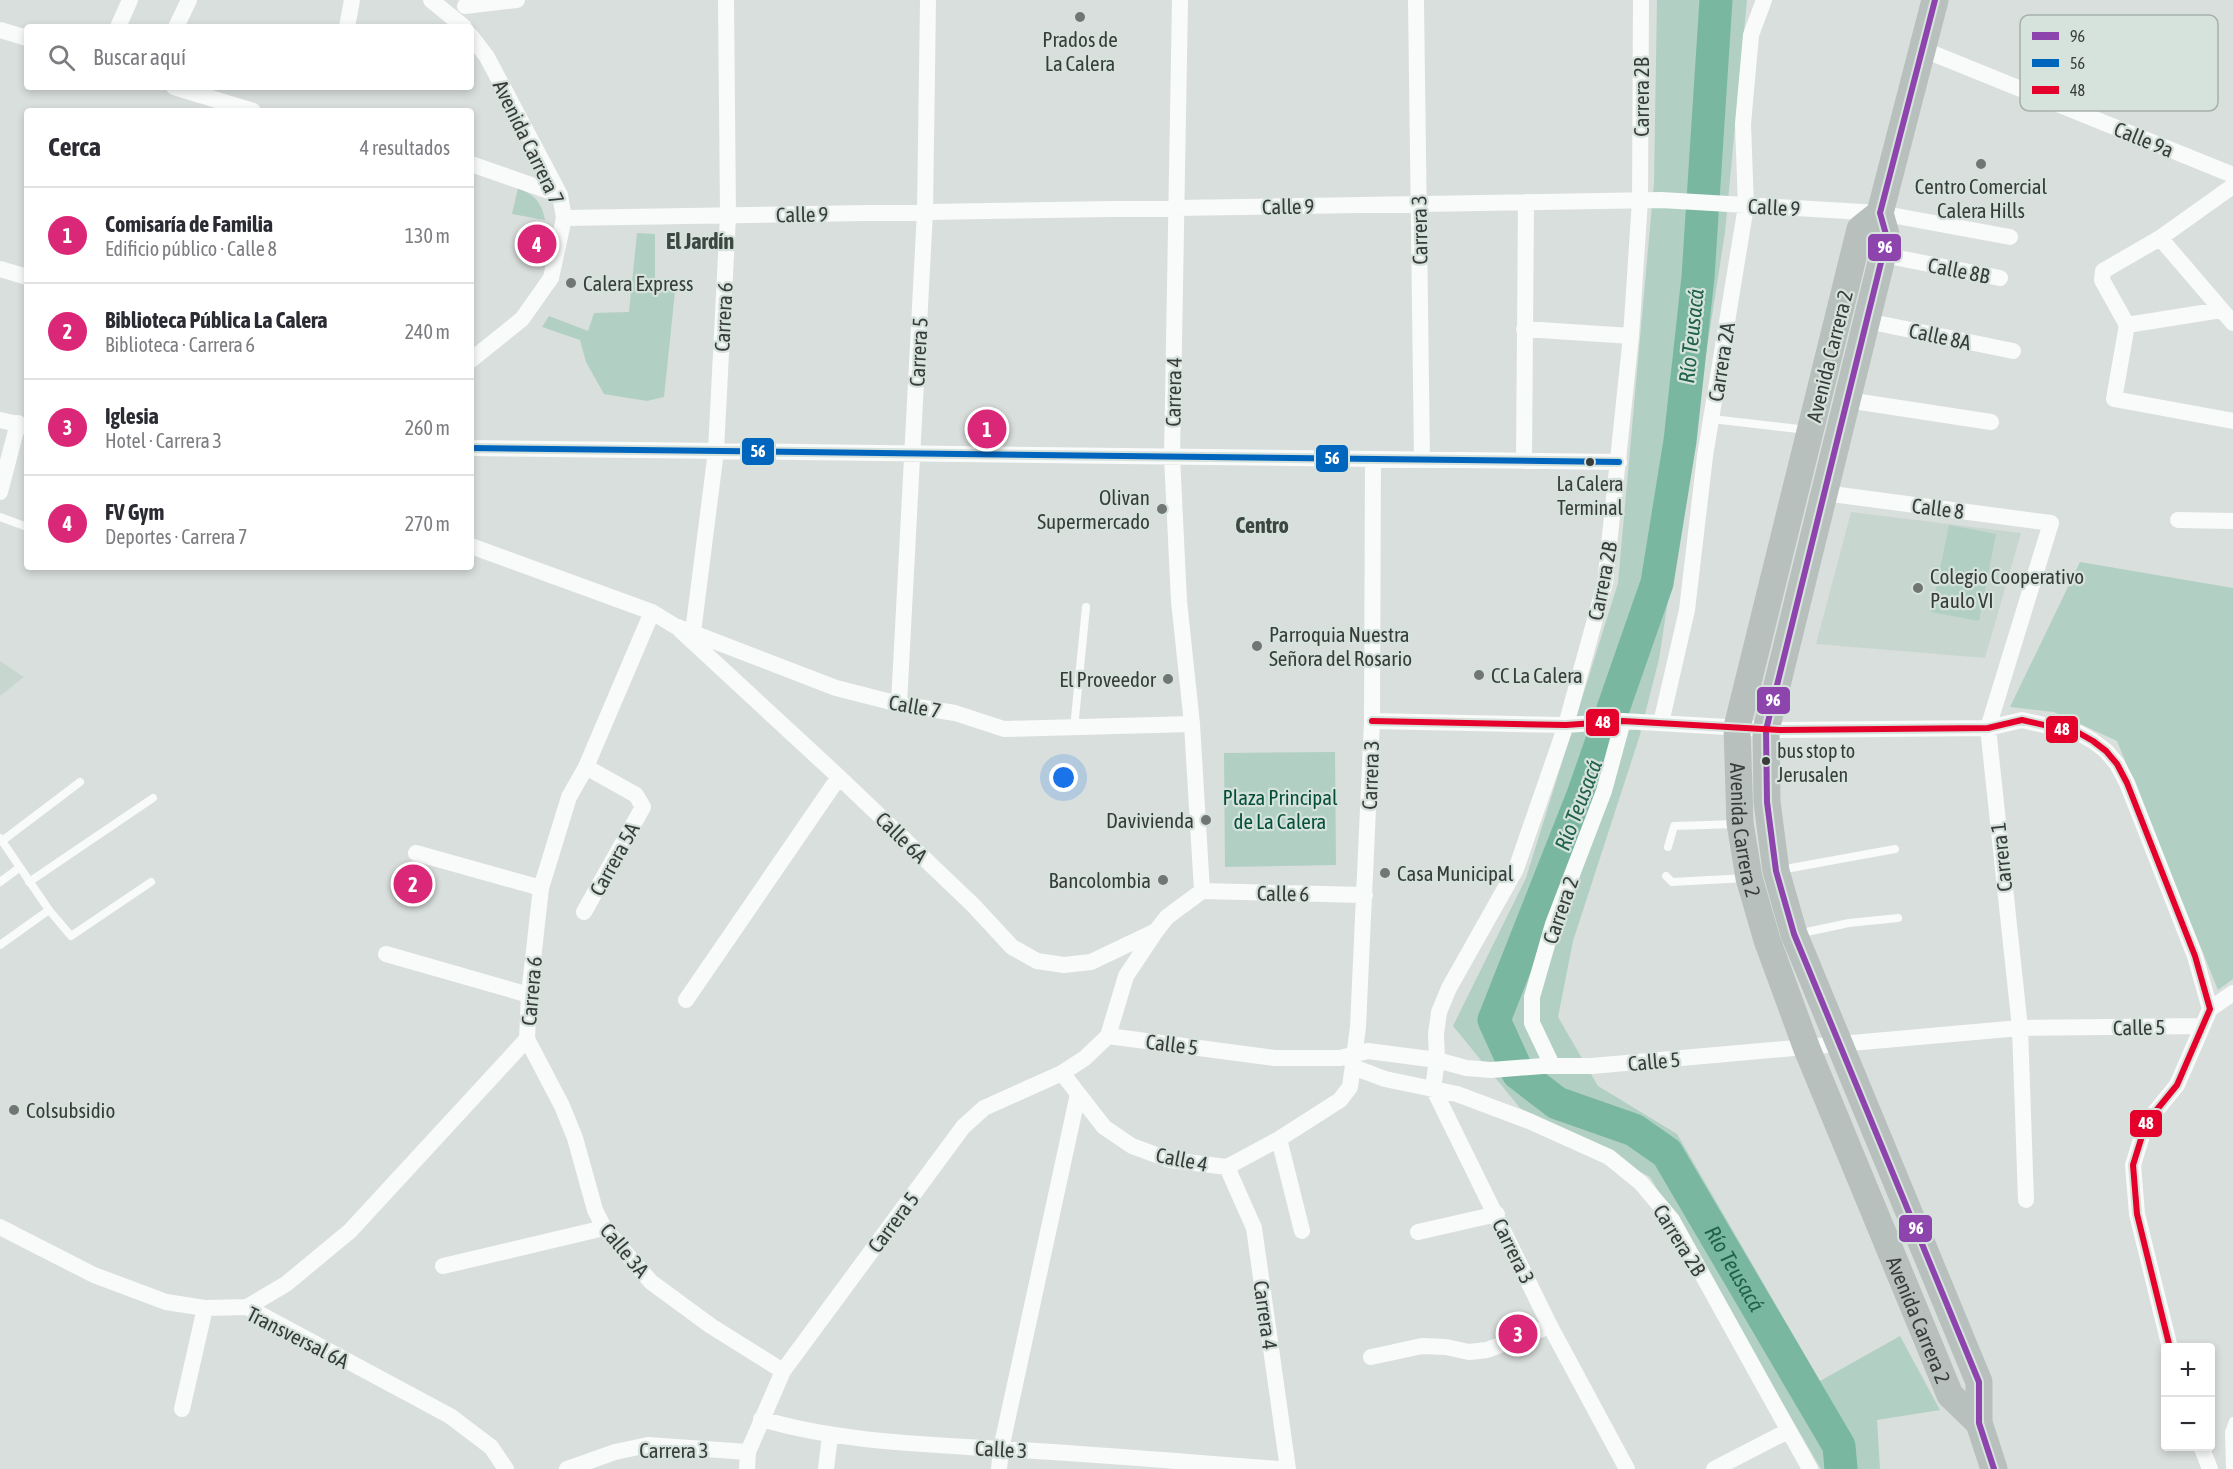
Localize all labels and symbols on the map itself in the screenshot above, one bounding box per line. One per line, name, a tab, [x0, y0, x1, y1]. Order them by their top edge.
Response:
marker: Prados de La Calera	[1073, 10, 1087, 24]
legend	[2020, 15, 2218, 111]
place label: Prados de La Calera	[1042, 27, 1118, 75]
text: 96	[2070, 27, 2085, 45]
text: 56	[2070, 54, 2085, 72]
street label: Carrera 2B	[1629, 57, 1653, 137]
street label: Avenida Carrera 7	[489, 76, 569, 208]
text: 48	[2070, 81, 2085, 99]
street label: Calle 9a	[2111, 116, 2177, 162]
marker: Centro Comercial Calera Hills	[1974, 157, 1988, 171]
place label: Centro Comercial Calera Hills	[1915, 174, 2048, 222]
street label: Calle 9	[1262, 194, 1314, 218]
street label: Calle 9	[1747, 194, 1801, 220]
street label: Carrera 3	[1406, 195, 1432, 265]
street label: Calle 9	[776, 202, 828, 226]
pin: 4	[518, 222, 556, 266]
district label: El Jardín	[666, 228, 734, 254]
line badge: 96	[1867, 233, 1902, 262]
text: 96	[1877, 238, 1893, 256]
street label: Calle 8B	[1926, 252, 1992, 288]
place label: Calera Express	[583, 271, 693, 295]
marker: Calera Express	[564, 276, 578, 290]
street label: Carrera 6	[709, 282, 737, 352]
street label: Avenida Carrera 2	[1801, 287, 1857, 425]
water label: Río Teusacá	[1673, 288, 1709, 384]
street label: Carrera 5	[904, 317, 932, 387]
street label: Calle 8A	[1907, 318, 1974, 354]
street label: Carrera 2A	[1703, 320, 1739, 403]
street label: Carrera 4	[1160, 357, 1186, 427]
pin: 1	[968, 406, 1006, 452]
line badge: 56	[741, 437, 775, 466]
text: 56	[750, 442, 766, 460]
line badge: 56	[1315, 444, 1349, 473]
text: 56	[1324, 449, 1340, 467]
marker: La Calera Terminal	[1584, 456, 1596, 468]
place label: La Calera Terminal	[1556, 472, 1624, 519]
place label: Olivan Supermercado	[1037, 485, 1150, 533]
street label: Calle 8	[1911, 493, 1966, 523]
marker: Olivan Supermercado	[1155, 502, 1169, 516]
district label: Centro	[1235, 512, 1289, 538]
street label: Carrera 2B	[1583, 540, 1621, 622]
place label: Colegio Cooperativo Paulo VI	[1930, 564, 2084, 612]
marker: Colegio Cooperativo Paulo VI	[1911, 581, 1925, 595]
place label: Parroquia Nuestra Señora del Rosario	[1269, 622, 1412, 670]
marker: Parroquia Nuestra Señora del Rosario	[1250, 639, 1264, 653]
place label: CC La Calera	[1491, 663, 1583, 687]
place label: El Proveedor	[1059, 667, 1157, 691]
marker: CC La Calera	[1472, 668, 1486, 682]
marker: El Proveedor	[1161, 672, 1175, 686]
line badge: 96	[1756, 686, 1791, 715]
street label: Calle 7	[887, 690, 943, 722]
text: 96	[1765, 691, 1781, 709]
line badge: 48	[1585, 708, 1620, 737]
text: 48	[1594, 713, 1611, 731]
line badge: 48	[2045, 715, 2079, 744]
text: 48	[2053, 720, 2070, 738]
place label: bus stop to Jerusalen	[1777, 739, 1855, 786]
street label: Carrera 3	[1357, 740, 1383, 810]
marker: bus stop to Jerusalen	[1760, 755, 1772, 767]
water label: Río Teusacá	[1549, 756, 1607, 854]
street label: Avenida Carrera 2	[1726, 762, 1766, 900]
your location	[1049, 763, 1078, 792]
park label: Plaza Principal de La Calera	[1222, 785, 1338, 833]
street label: Calle 6A	[871, 807, 933, 868]
place label: Davivienda	[1106, 808, 1194, 832]
marker: Davivienda	[1199, 813, 1213, 827]
street label: Carrera 5A	[584, 818, 644, 900]
street label: Carrera 1	[1985, 821, 2017, 893]
place label: Casa Municipal	[1397, 861, 1514, 885]
pin: 2	[394, 862, 432, 906]
marker: Casa Municipal	[1378, 866, 1392, 880]
place label: Bancolombia	[1049, 868, 1151, 892]
marker: Bancolombia	[1156, 873, 1170, 887]
street label: Carrera 2	[1537, 873, 1583, 947]
street label: Calle 6	[1257, 881, 1310, 905]
street label: Carrera 6	[516, 955, 546, 1027]
street label: Calle 5	[2113, 1015, 2165, 1039]
street label: Calle 5	[1145, 1029, 1199, 1059]
street label: Calle 5	[1627, 1047, 1681, 1075]
place label: Colsubsidio	[26, 1098, 115, 1122]
marker: Colsubsidio	[7, 1103, 21, 1117]
line badge: 48	[2129, 1109, 2163, 1138]
text: 48	[2137, 1114, 2154, 1132]
street label: Calle 4	[1154, 1142, 1210, 1176]
street label: Carrera 5	[863, 1187, 923, 1257]
street label: Carrera 2B	[1649, 1200, 1711, 1280]
line badge: 96	[1898, 1214, 1933, 1243]
street label: Carrera 3	[1488, 1215, 1540, 1287]
street label: Calle 3A	[596, 1218, 655, 1282]
text: 96	[1908, 1219, 1924, 1237]
water label: Río Teusacá	[1700, 1221, 1770, 1316]
street label: Avenida Carrera 2	[1882, 1253, 1956, 1387]
street label: Carrera 4	[1249, 1279, 1283, 1351]
street label: Transversal 6A	[243, 1301, 354, 1373]
pin: 3	[1498, 1312, 1538, 1356]
street label: Calle 3	[974, 1436, 1028, 1462]
street label: Carrera 3	[639, 1438, 709, 1462]

